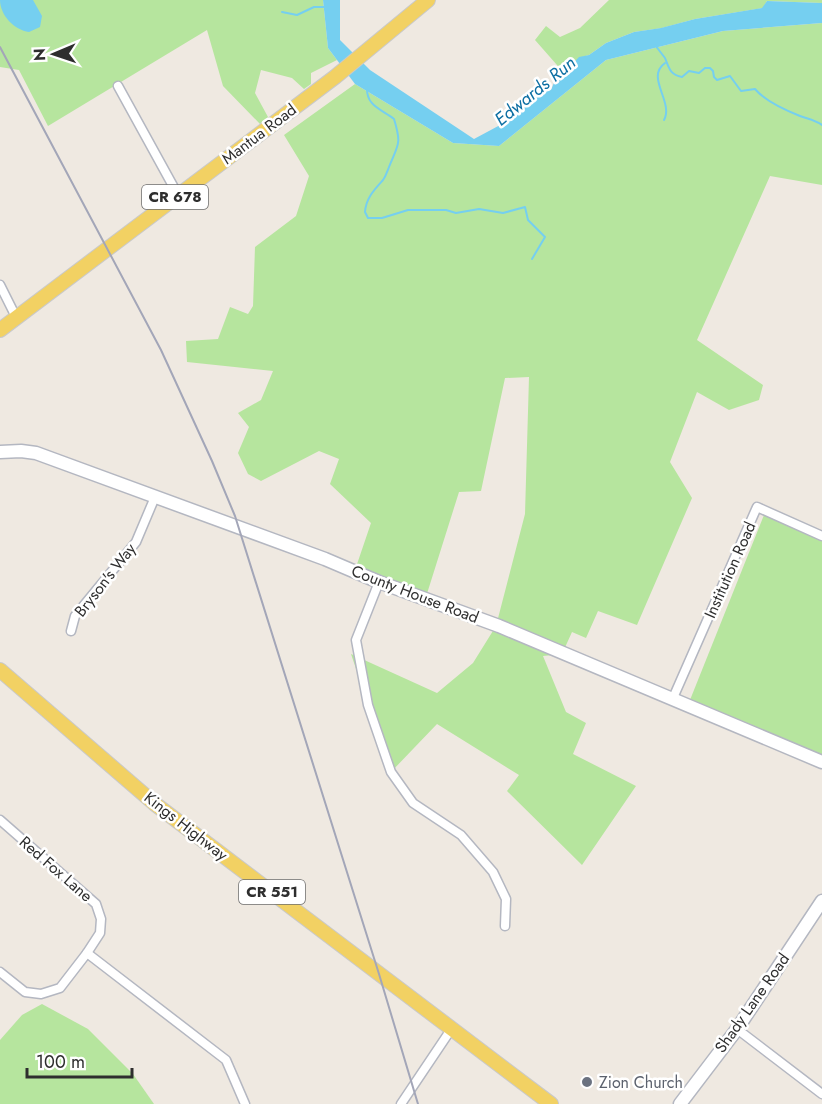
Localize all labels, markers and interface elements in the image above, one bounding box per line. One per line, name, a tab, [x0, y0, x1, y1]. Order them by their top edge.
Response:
north arrow	[24, 24, 84, 84]
text: N	[28, 48, 51, 61]
water label: Edwards Run	[489, 50, 581, 132]
street label: Mantua Road	[217, 98, 301, 170]
road number: CR 678	[142, 185, 208, 209]
street label: Institution Road	[698, 518, 762, 622]
street label: Bryson's Way	[69, 537, 142, 622]
street label: County House Road	[348, 559, 482, 629]
street label: Kings Highway	[139, 786, 233, 867]
street label: Red Fox Lane	[14, 831, 98, 907]
road number: CR 551	[239, 880, 305, 904]
street label: Shady Lane Road	[709, 949, 795, 1057]
scale bar	[27, 1041, 132, 1079]
text: 100 m	[36, 1049, 85, 1075]
place label: Zion Church	[599, 1071, 683, 1094]
marker: Zion Church	[580, 1075, 594, 1089]

